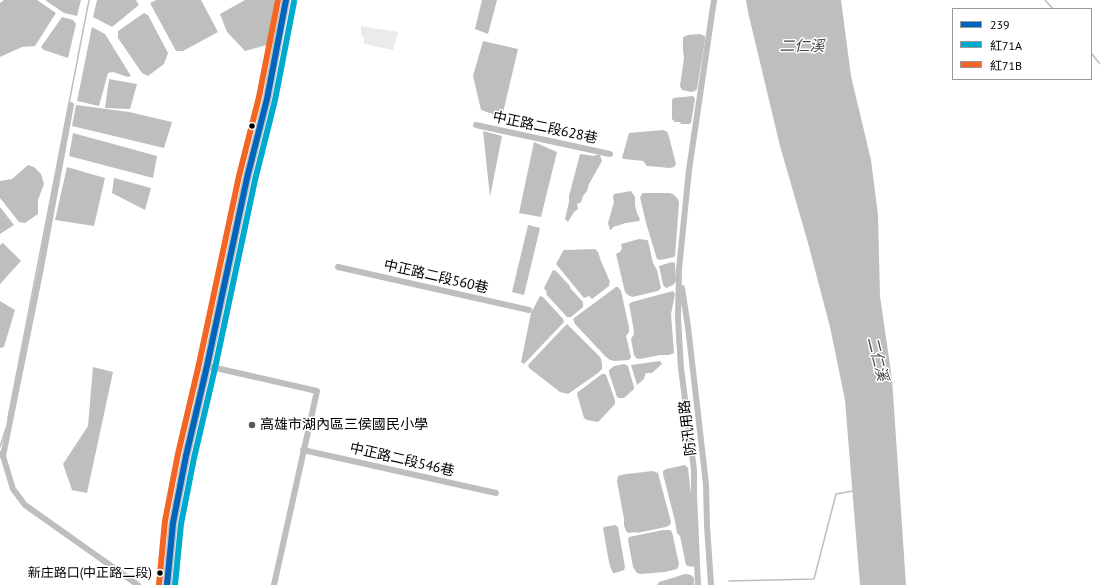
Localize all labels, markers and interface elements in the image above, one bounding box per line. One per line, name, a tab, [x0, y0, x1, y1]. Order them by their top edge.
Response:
legend	[952, 8, 1092, 80]
text: 239	[990, 17, 1010, 32]
water label: 二仁溪	[780, 38, 824, 56]
text: 紅71A	[990, 38, 1022, 53]
text: 紅71B	[990, 58, 1022, 73]
street label: 中正路二段628巷	[491, 109, 599, 147]
unlabelled marker	[247, 121, 257, 131]
street label: 中正路二段560巷	[382, 257, 490, 297]
water label: 二仁溪	[863, 335, 891, 383]
street label: 防汛用路	[676, 399, 700, 457]
place label: 高雄市湖內區三侯國民小學	[260, 417, 428, 433]
marker: 高雄市湖內區三侯國民小學	[247, 420, 257, 430]
street label: 中正路二段546巷	[348, 440, 456, 480]
place label: 新庄路口(中正路二段)	[28, 565, 152, 581]
marker: 新庄路口(中正路二段)	[155, 568, 165, 578]

